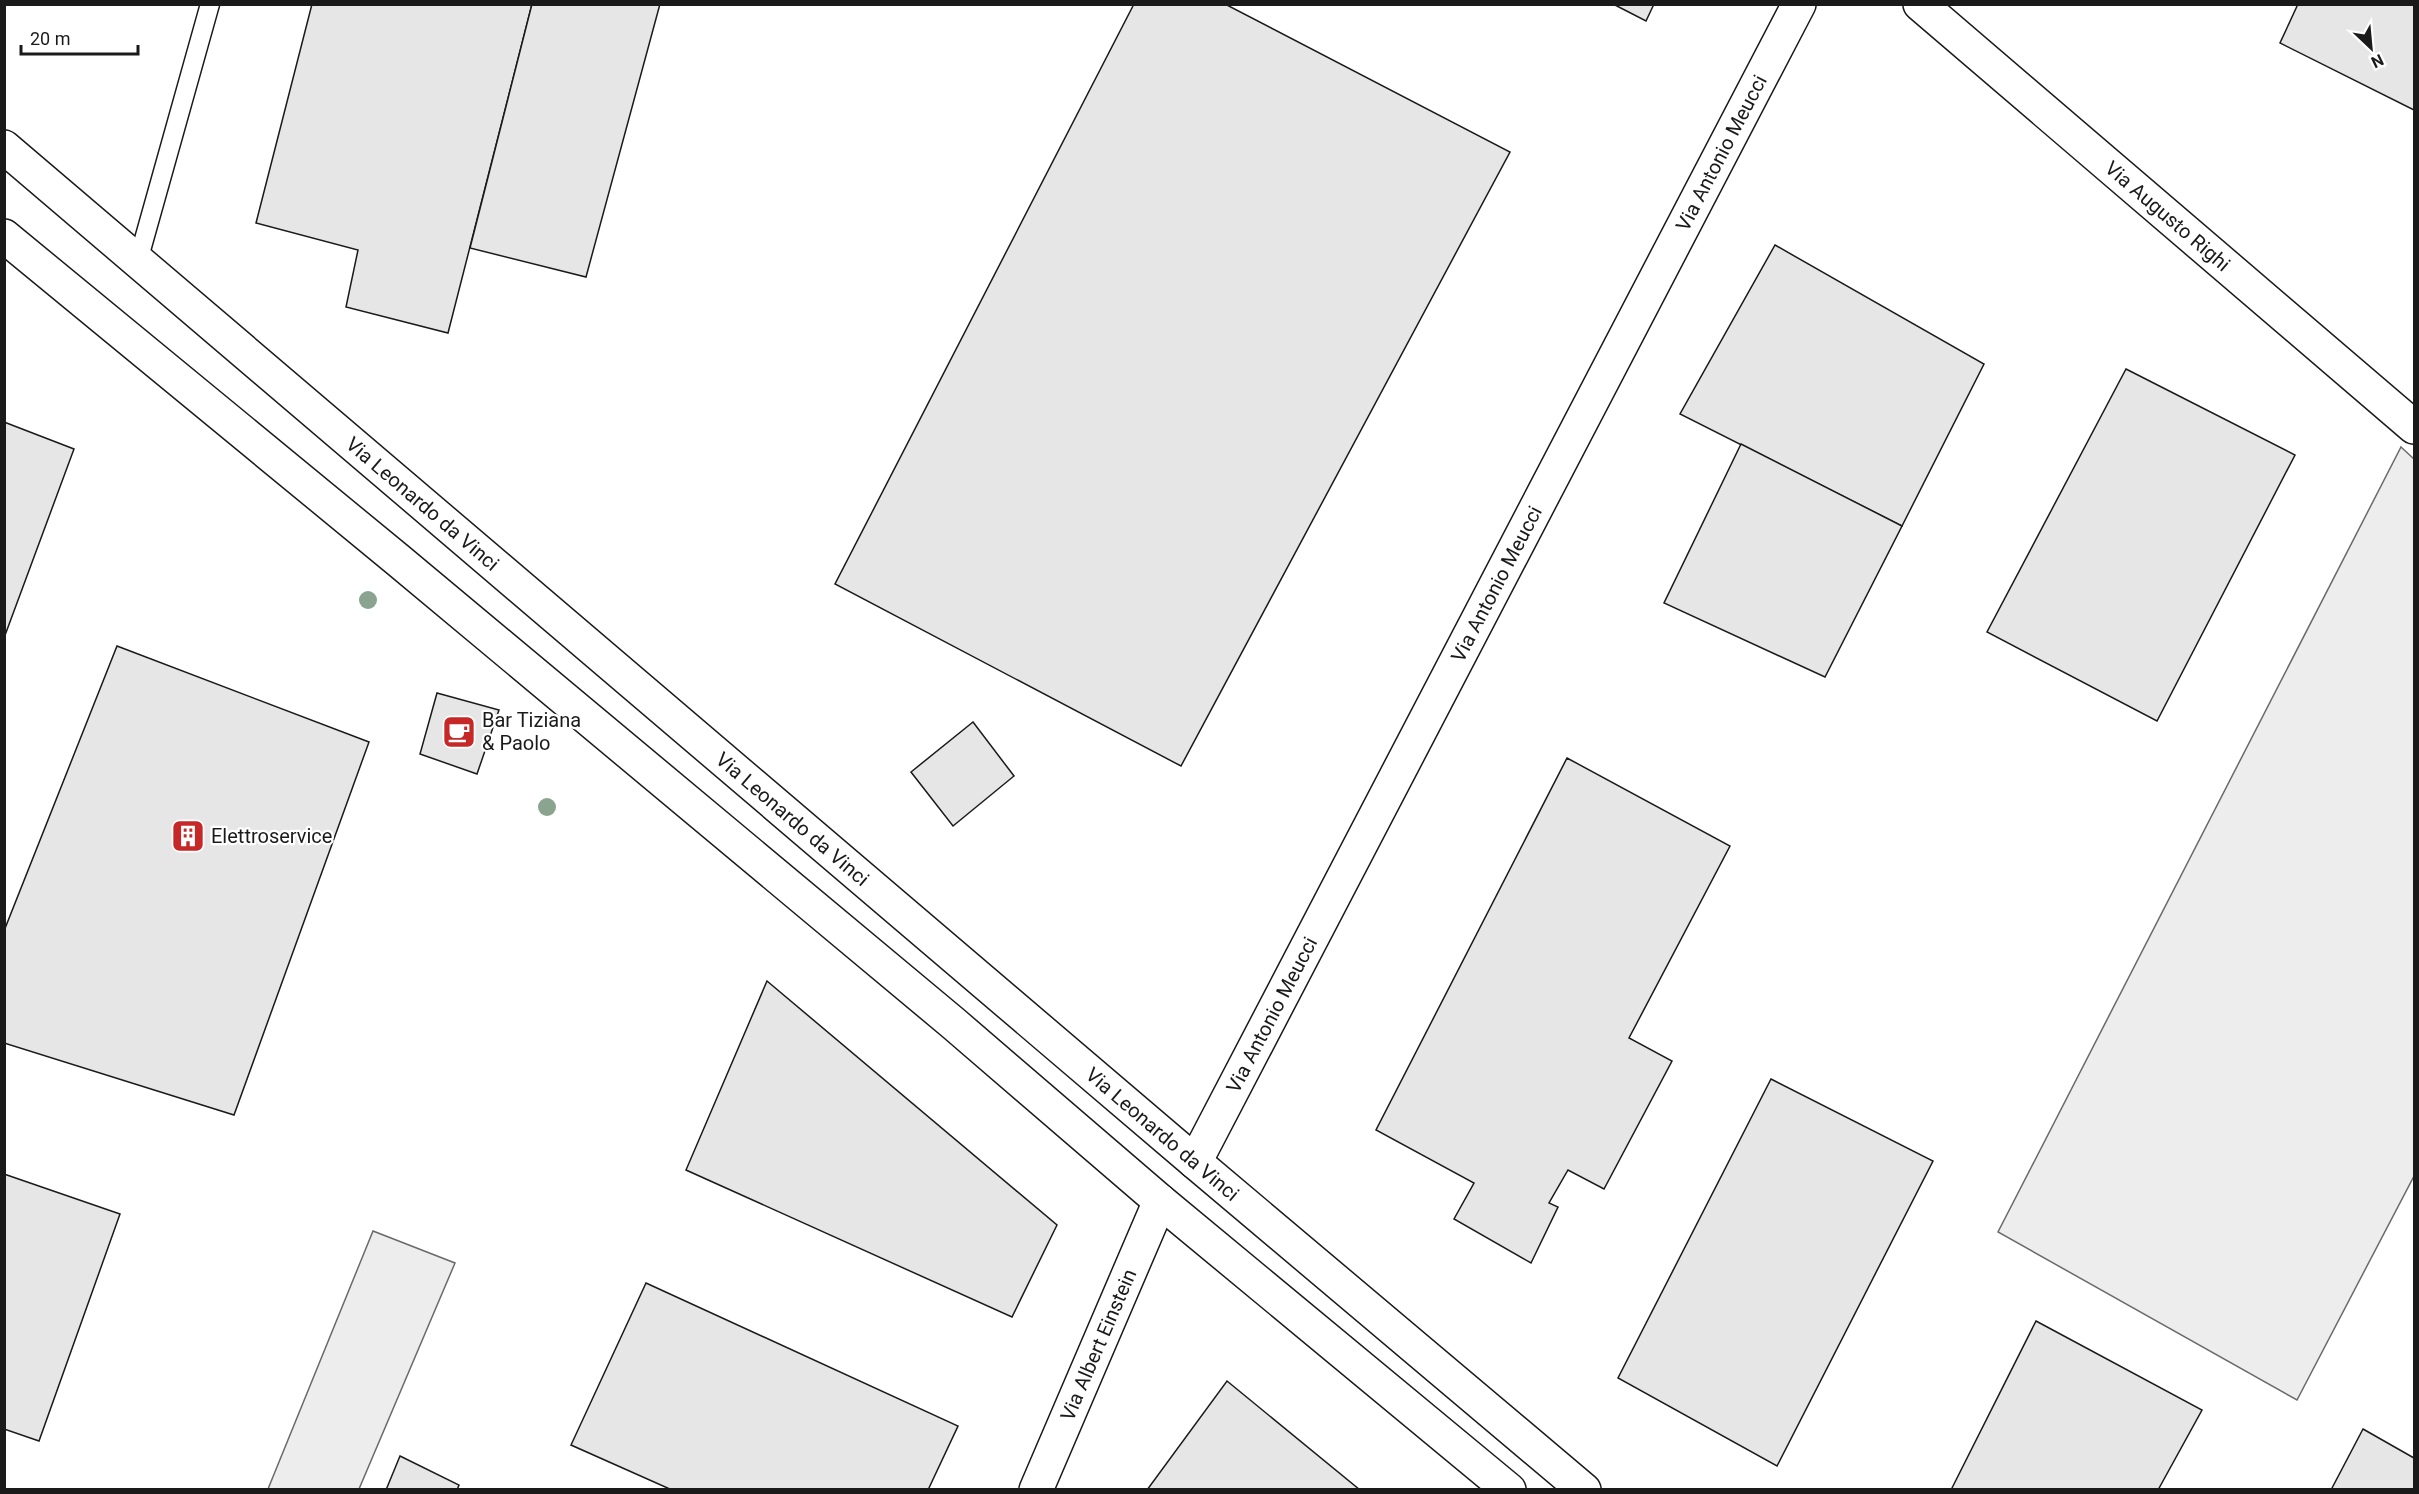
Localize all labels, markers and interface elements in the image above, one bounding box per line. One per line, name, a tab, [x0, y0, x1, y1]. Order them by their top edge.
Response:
scale bar	[21, 18, 138, 56]
north arrow	[2341, 18, 2401, 78]
text: 20 m	[30, 28, 70, 49]
text: N	[2368, 50, 2387, 72]
street label: Via Antonio Meucci	[1671, 71, 1772, 235]
street label: Via Augusto Righi	[2100, 156, 2235, 276]
street label: Via Leonardo da Vinci	[341, 432, 504, 576]
street label: Via Antonio Meucci	[1446, 502, 1547, 666]
place label: Bar Tiziana & Paolo	[482, 708, 581, 755]
cafe icon: Bar Tiziana & Paolo	[441, 714, 477, 750]
street label: Via Leonardo da Vinci	[711, 747, 874, 891]
building icon: Elettroservice	[170, 818, 206, 854]
place label: Elettroservice	[211, 824, 332, 848]
street label: Via Antonio Meucci	[1221, 933, 1322, 1097]
street label: Via Leonardo da Vinci	[1081, 1062, 1244, 1206]
street label: Via Albert Einstein	[1055, 1265, 1141, 1424]

